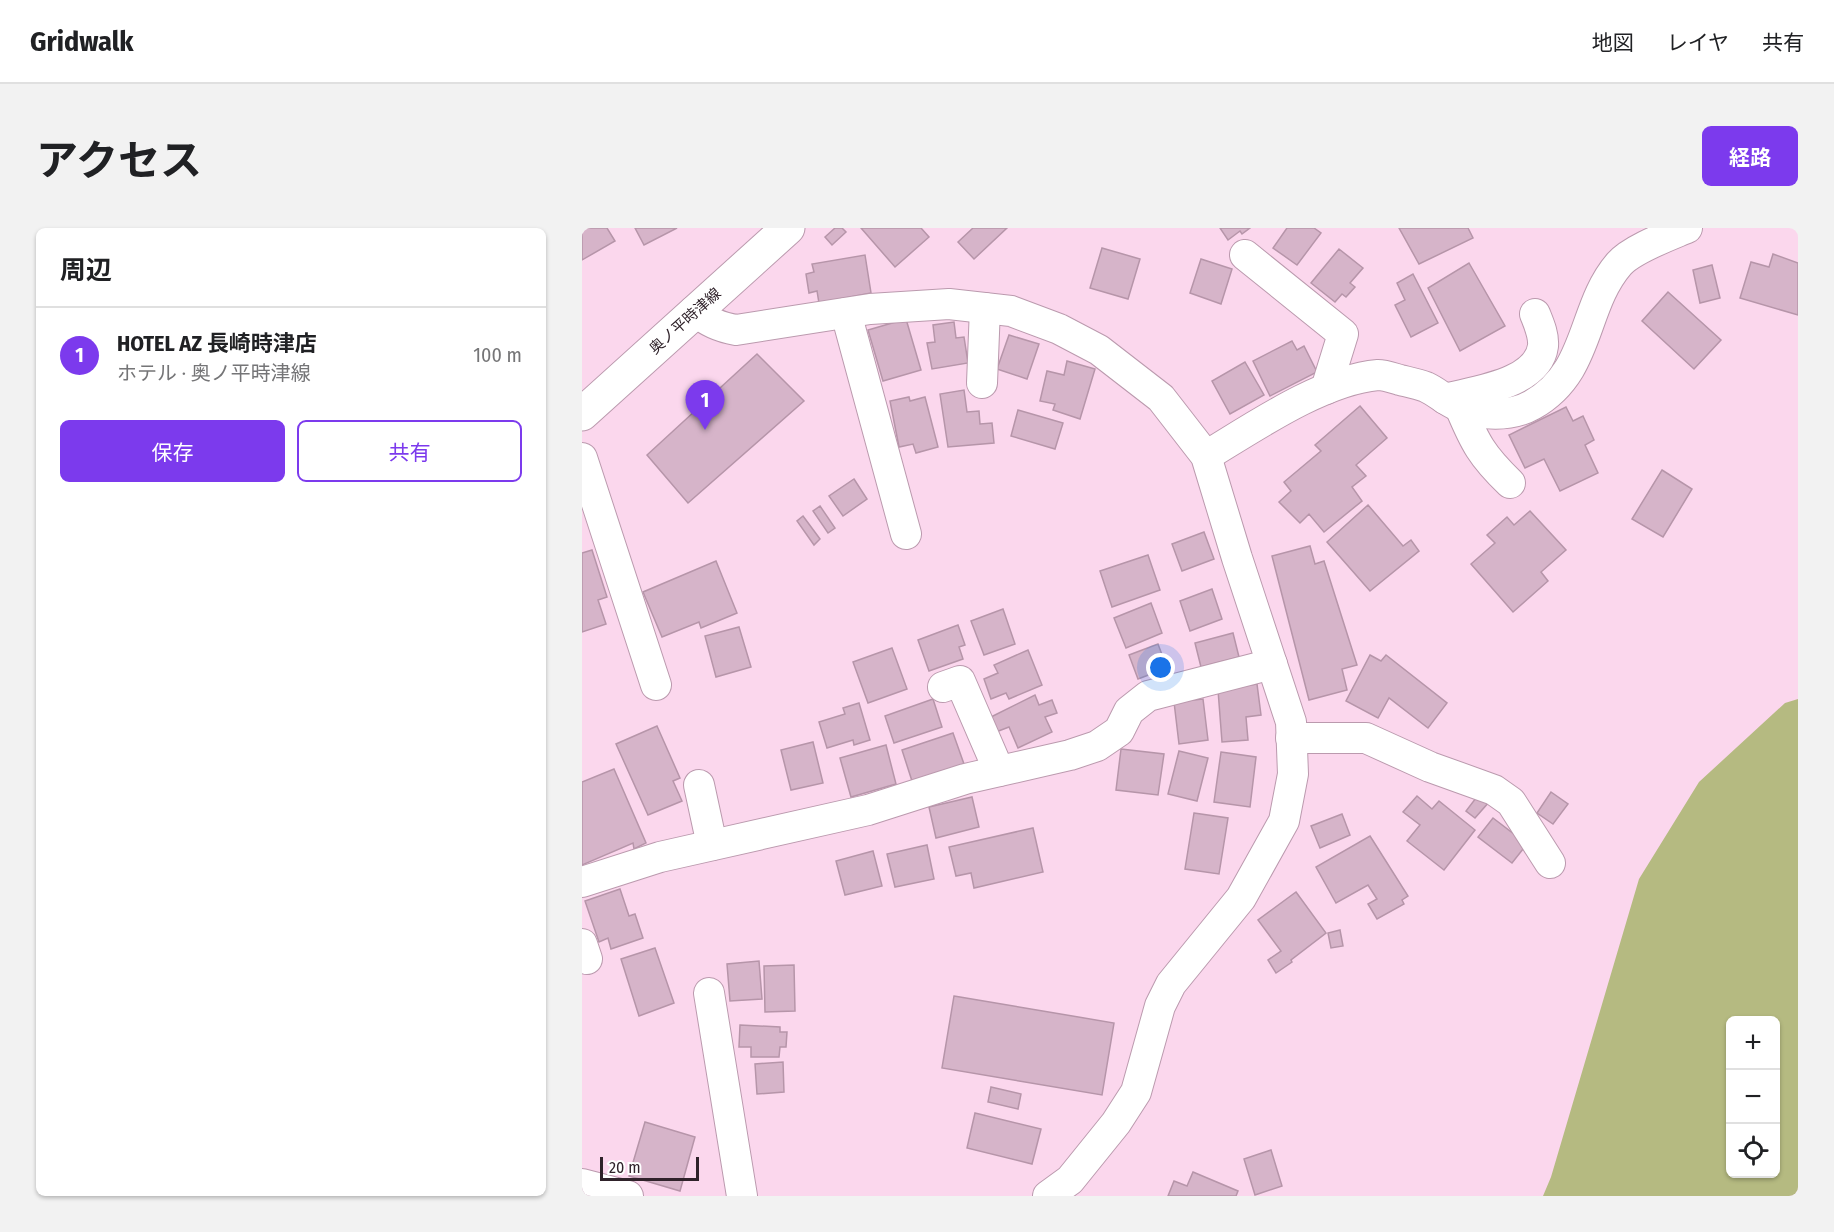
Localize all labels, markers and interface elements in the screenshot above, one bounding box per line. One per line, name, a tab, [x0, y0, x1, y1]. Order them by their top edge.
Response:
text: Gridwalk	[30, 25, 134, 58]
text: 地図	[1592, 30, 1634, 56]
text: レイヤ	[1667, 30, 1729, 56]
text: 共有	[1762, 30, 1804, 56]
button: 経路	[1702, 126, 1798, 186]
text: アクセス	[36, 136, 202, 186]
text: 周辺	[60, 255, 112, 286]
street label: 奥ノ平時津線	[646, 284, 724, 358]
text: HOTEL AZ 長崎時津店	[117, 330, 317, 357]
text: 1	[75, 343, 84, 367]
text: 100 m	[473, 343, 522, 367]
text: ホテル · 奥ノ平時津線	[117, 361, 311, 385]
pin: 1	[686, 380, 724, 430]
button: 保存	[60, 420, 285, 482]
button: 共有	[297, 420, 522, 482]
your location	[1146, 653, 1175, 682]
map controls	[1726, 1016, 1780, 1178]
button: +	[1726, 1016, 1780, 1070]
button: −	[1726, 1070, 1780, 1124]
button: locate	[1726, 1124, 1780, 1178]
scale bar	[600, 1154, 699, 1182]
text: 20 m	[609, 1158, 640, 1177]

